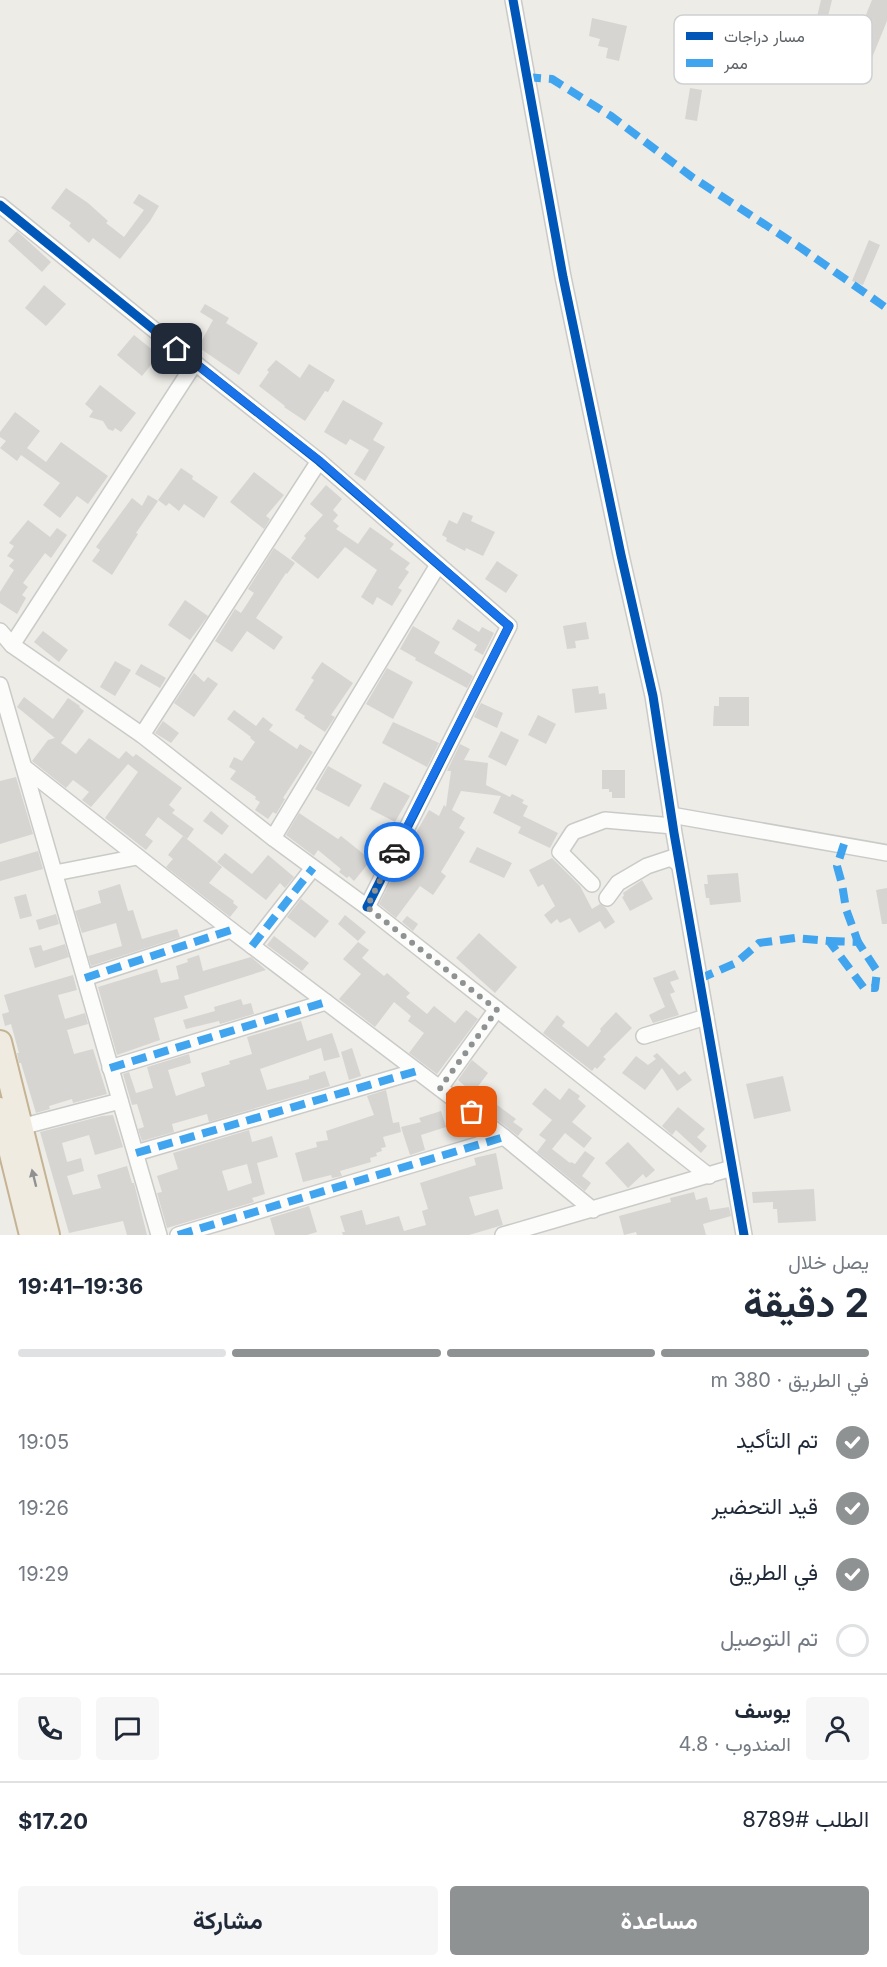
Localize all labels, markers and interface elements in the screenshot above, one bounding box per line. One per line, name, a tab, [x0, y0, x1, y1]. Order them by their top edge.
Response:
legend	[674, 15, 872, 84]
text: مسار دراجات	[724, 26, 805, 47]
text: ممر	[723, 53, 748, 74]
pin	[151, 323, 202, 374]
icon: home	[160, 332, 193, 365]
courier	[364, 822, 424, 882]
icon: car	[378, 836, 411, 869]
pin	[446, 1086, 497, 1137]
icon: bag	[455, 1095, 488, 1128]
one-way arrow	[28, 1169, 38, 1187]
text: يصل خلال	[788, 1250, 869, 1274]
text: 19:36–19:41	[18, 1273, 143, 1299]
text: 2 دقيقة	[743, 1279, 869, 1326]
text: في الطريق · 380 m	[710, 1368, 869, 1392]
icon: check	[836, 1426, 869, 1459]
text: تم التأكيد	[736, 1427, 818, 1453]
text: 19:05	[18, 1430, 69, 1454]
icon: check	[836, 1492, 869, 1525]
text: قيد التحضير	[712, 1493, 818, 1519]
text: 19:26	[18, 1496, 69, 1520]
icon: check	[836, 1558, 869, 1591]
text: في الطريق	[729, 1559, 818, 1585]
text: 19:29	[18, 1562, 69, 1586]
text: تم التوصيل	[720, 1625, 818, 1651]
button: phone	[18, 1697, 81, 1760]
button: chat	[96, 1697, 159, 1760]
text: يوسف	[735, 1697, 791, 1723]
button: person	[806, 1697, 869, 1760]
text: المندوب · 4.8	[678, 1732, 791, 1756]
text: الطلب #8789	[742, 1806, 869, 1832]
text: $17.20	[18, 1808, 88, 1834]
button: مشاركة	[18, 1886, 438, 1955]
button: مساعدة	[450, 1886, 869, 1955]

